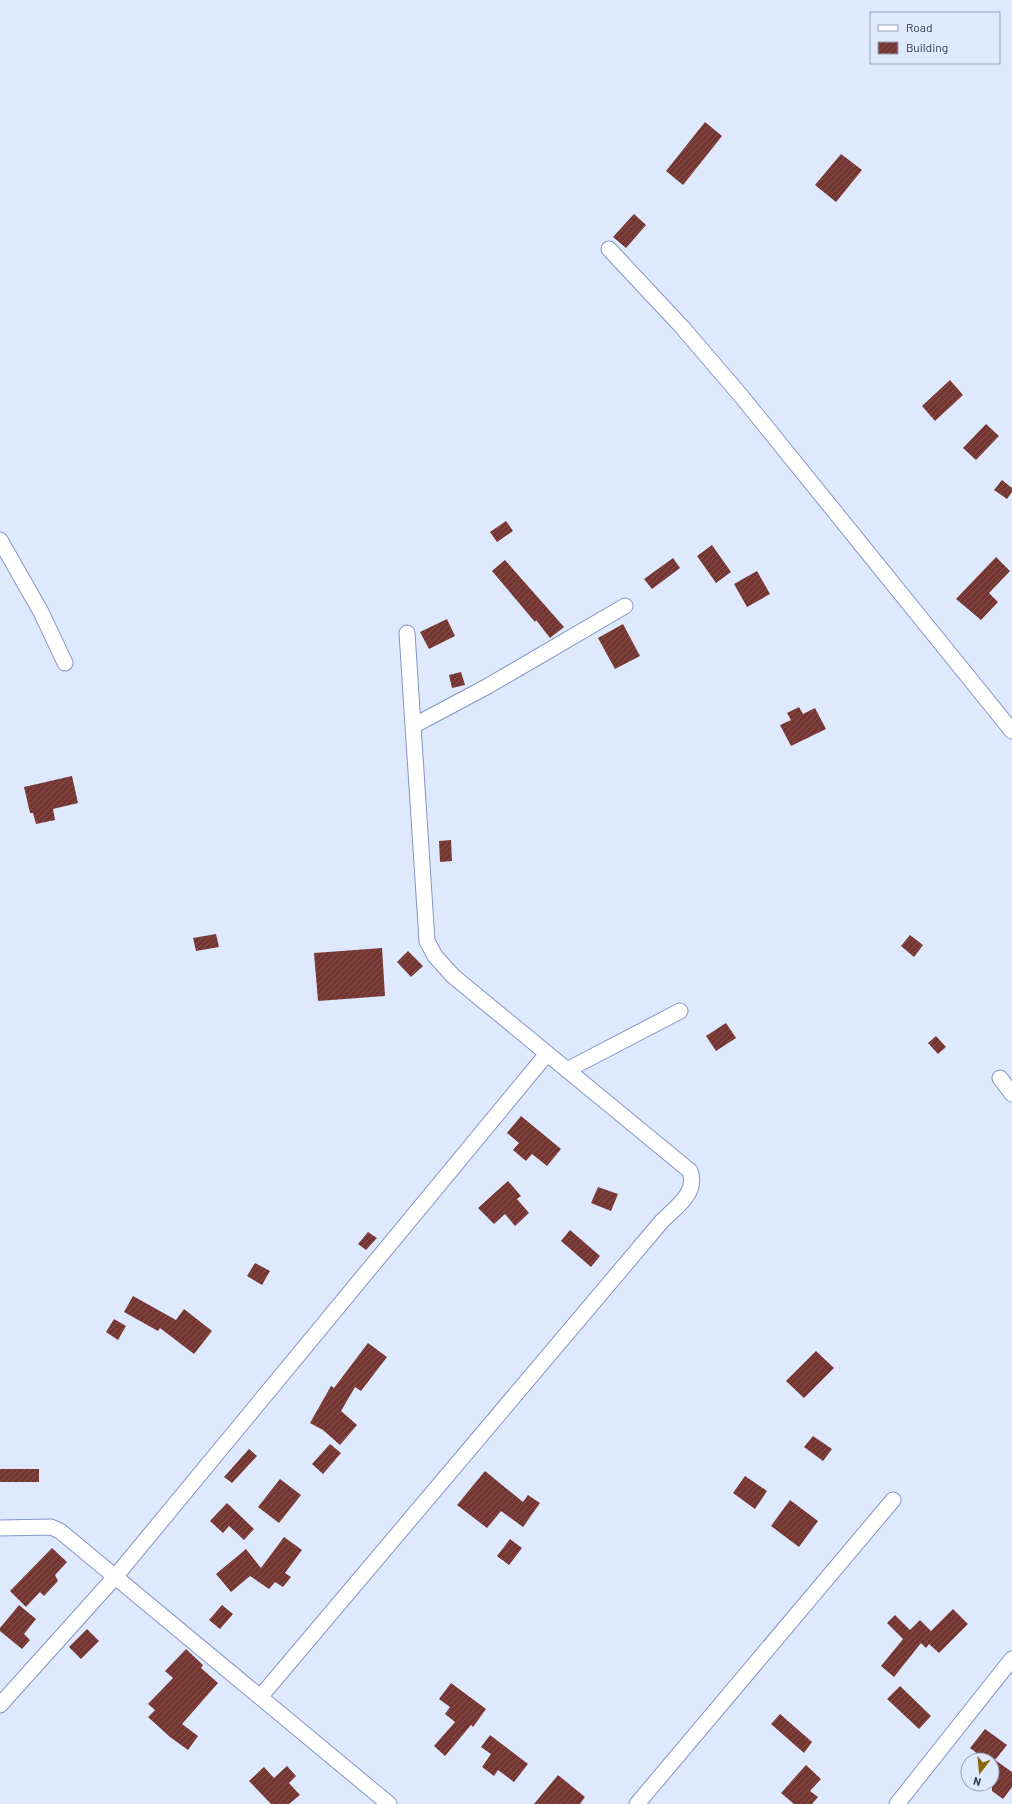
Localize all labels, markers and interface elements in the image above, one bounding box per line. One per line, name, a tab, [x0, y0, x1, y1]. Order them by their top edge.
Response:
legend	[870, 12, 1000, 64]
text: Road	[906, 20, 933, 34]
text: Building	[906, 40, 948, 54]
north arrow	[960, 1752, 1000, 1792]
text: N	[972, 1775, 982, 1789]

